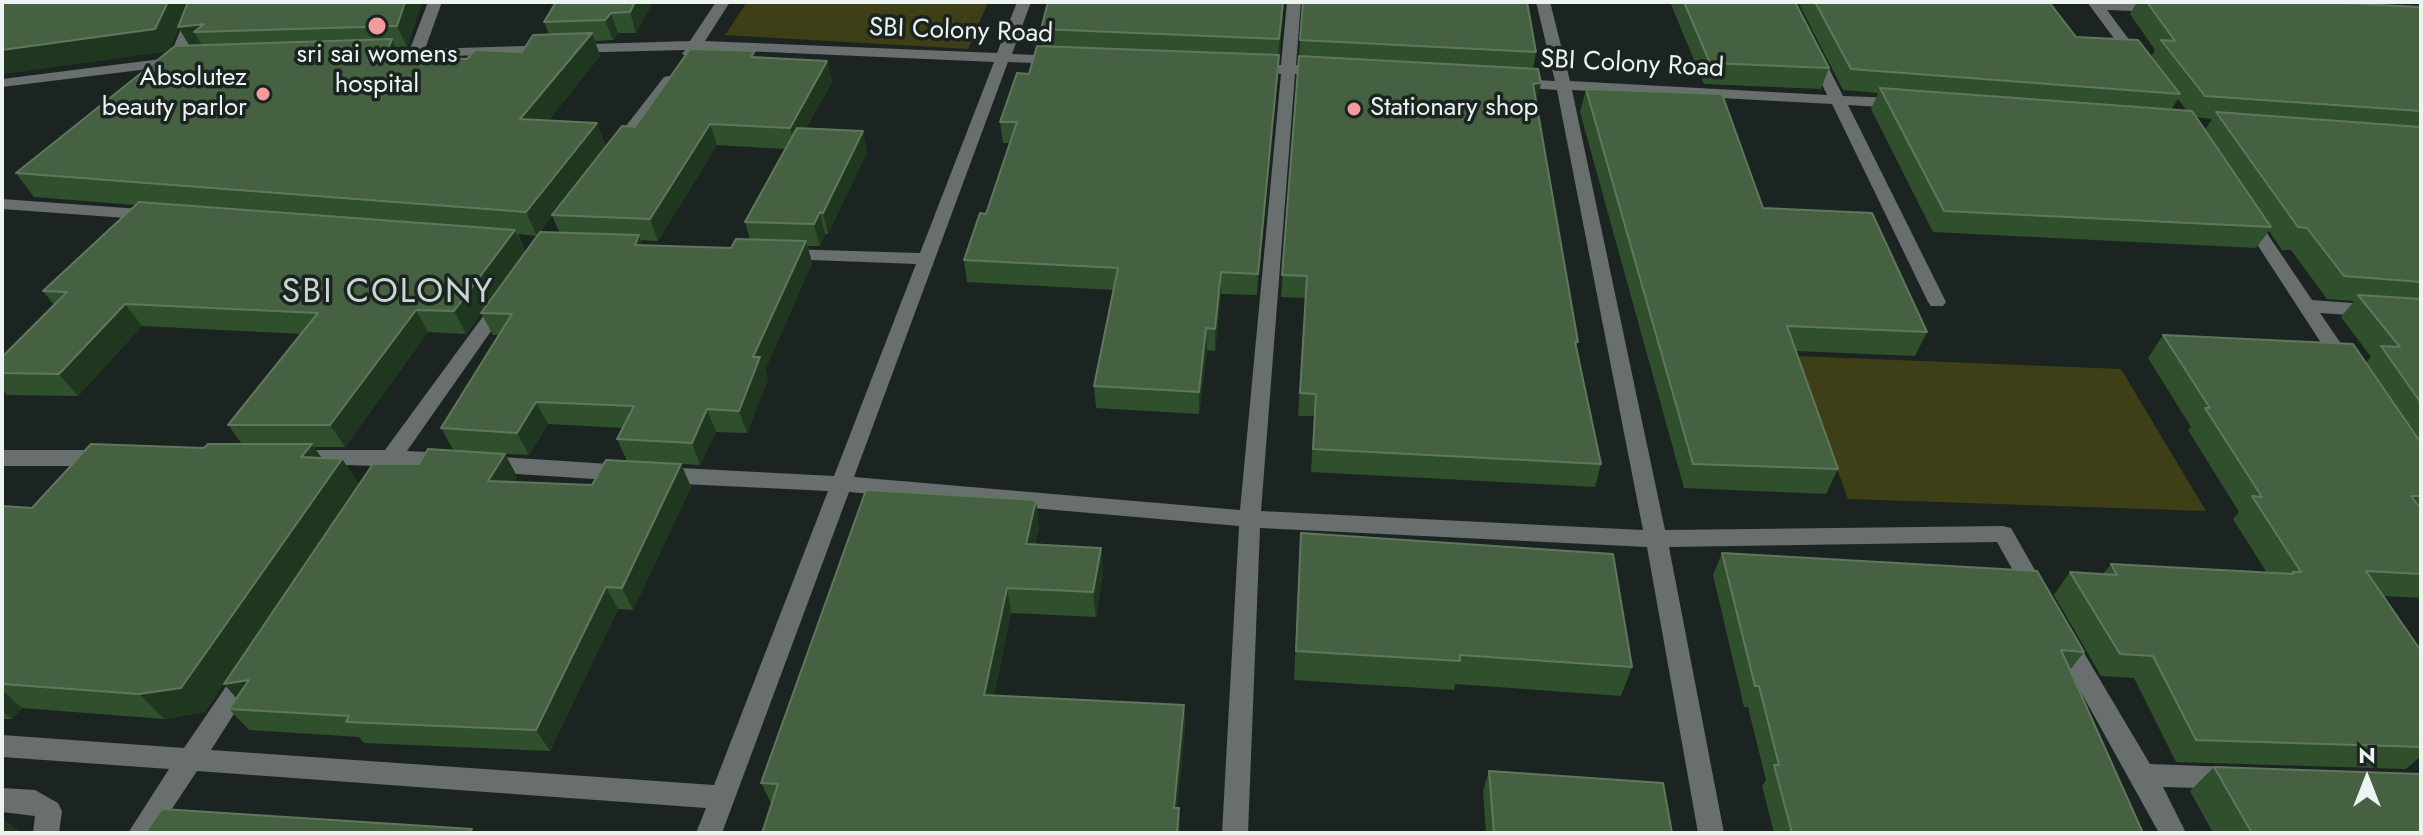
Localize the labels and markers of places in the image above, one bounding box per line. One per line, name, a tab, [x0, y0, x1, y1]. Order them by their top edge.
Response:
marker: sri sai womens hospital	[366, 15, 388, 37]
place label: sri sai womens hospital	[297, 40, 457, 102]
place label: Absolutez beauty parlor	[102, 63, 247, 124]
marker: Absolutez beauty parlor	[254, 85, 272, 103]
place label: Stationary shop	[1370, 93, 1538, 125]
marker: Stationary shop	[1345, 100, 1363, 118]

